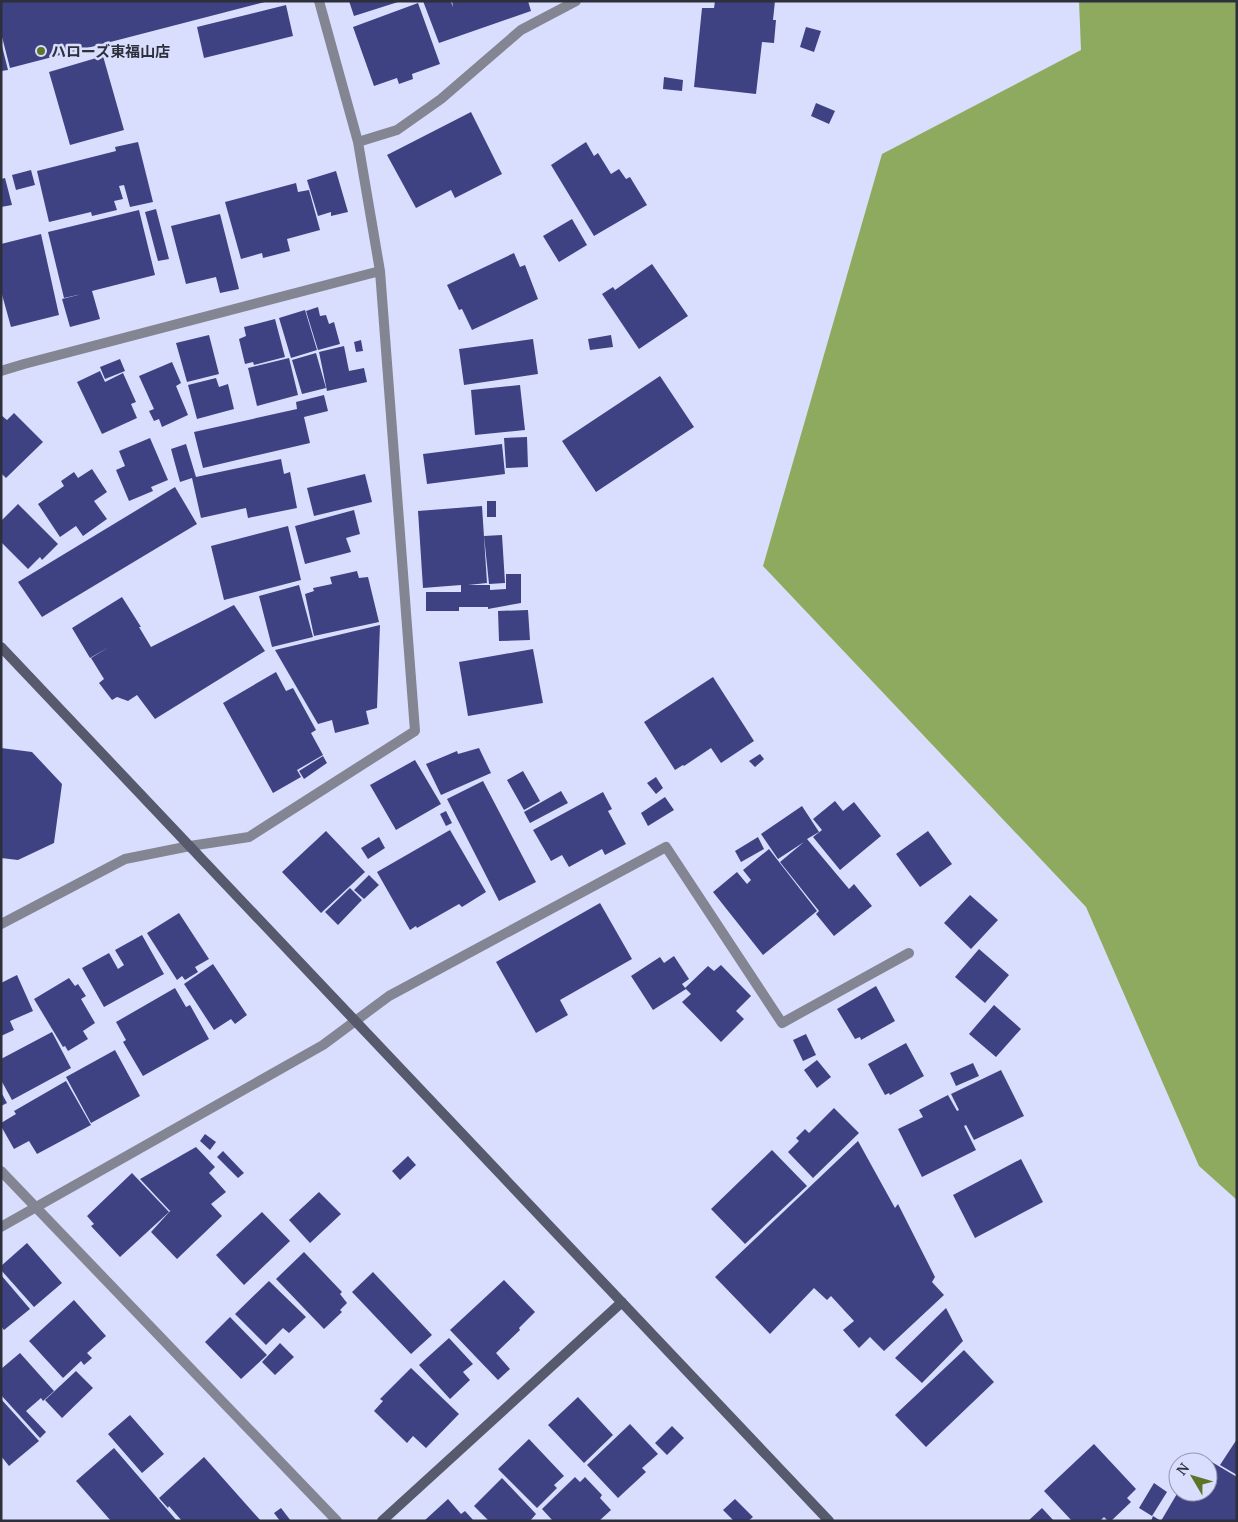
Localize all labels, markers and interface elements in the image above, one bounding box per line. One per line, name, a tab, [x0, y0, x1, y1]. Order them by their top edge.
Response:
place label: ハローズ東福山店	[51, 41, 170, 61]
marker: ハローズ東福山店	[35, 45, 47, 57]
north arrow	[1168, 1452, 1218, 1502]
text: N	[1172, 1458, 1193, 1479]

